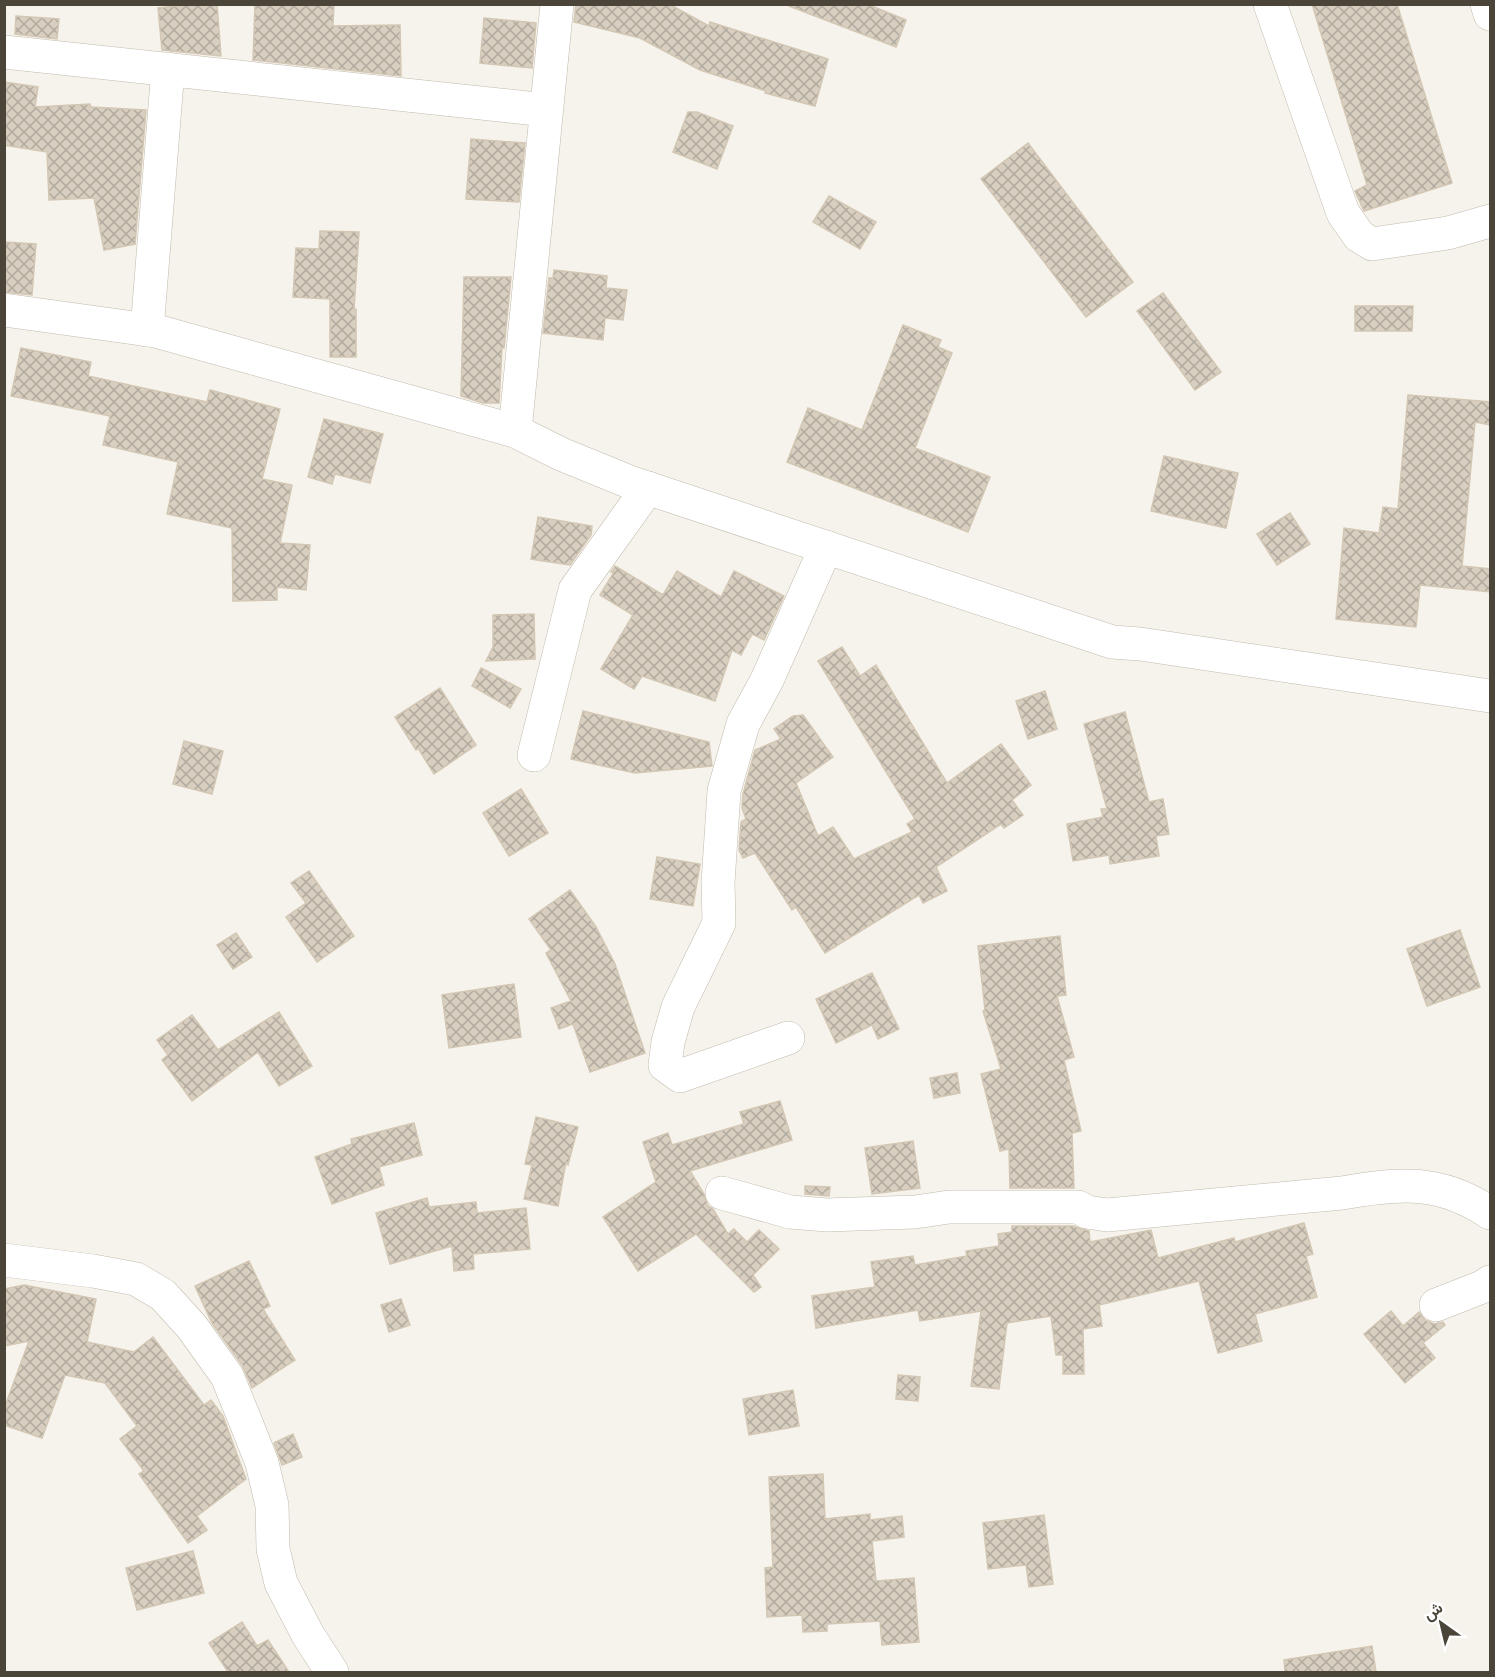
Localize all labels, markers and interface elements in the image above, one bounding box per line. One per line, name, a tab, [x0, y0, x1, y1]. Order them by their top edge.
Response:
north arrow	[1411, 1593, 1471, 1653]
text: ش	[1418, 1596, 1447, 1625]

